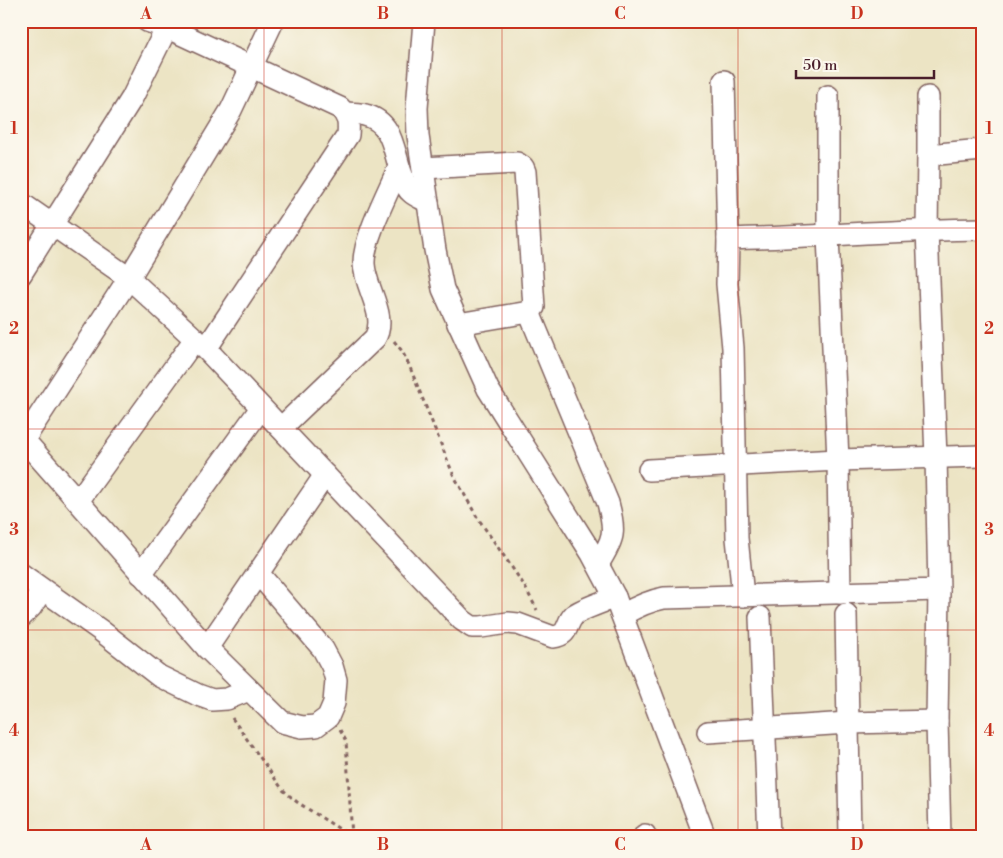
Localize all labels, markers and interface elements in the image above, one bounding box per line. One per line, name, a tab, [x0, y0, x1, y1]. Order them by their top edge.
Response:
text: A	[139, 4, 152, 24]
text: B	[377, 4, 389, 24]
text: C	[614, 4, 626, 24]
text: D	[851, 4, 864, 24]
scale bar	[796, 48, 933, 80]
text: 50 m	[803, 56, 837, 75]
text: 1	[10, 119, 18, 139]
text: 1	[985, 119, 993, 139]
text: 2	[9, 319, 19, 339]
text: 2	[984, 319, 994, 339]
text: 3	[9, 520, 19, 540]
text: 3	[984, 520, 994, 540]
text: 4	[9, 721, 20, 741]
text: 4	[984, 721, 995, 741]
text: A	[139, 835, 152, 855]
text: B	[377, 835, 389, 855]
text: C	[614, 835, 626, 855]
text: D	[851, 835, 864, 855]

